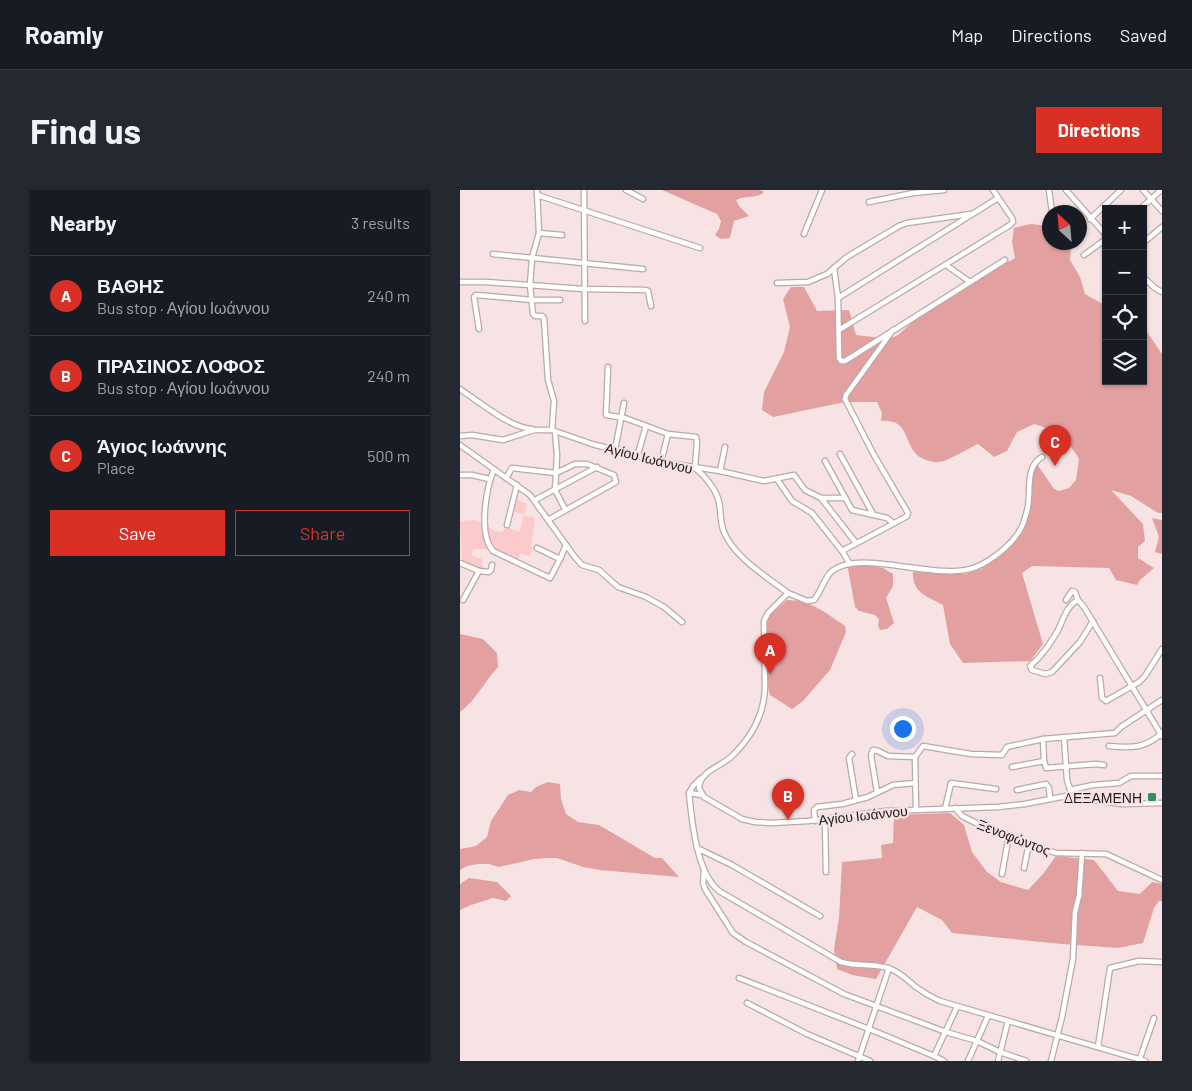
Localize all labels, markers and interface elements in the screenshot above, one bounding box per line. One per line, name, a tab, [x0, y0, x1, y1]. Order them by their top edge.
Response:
text: Roamly	[25, 20, 104, 49]
text: Map	[951, 24, 983, 46]
text: Directions	[1011, 24, 1092, 46]
text: Saved	[1120, 24, 1167, 46]
button: Directions	[1036, 107, 1162, 153]
text: Find us	[30, 109, 141, 151]
north arrow	[1042, 205, 1087, 250]
map controls	[1102, 205, 1147, 385]
button: +	[1102, 205, 1147, 250]
text: Nearby	[50, 210, 116, 235]
text: 3 results	[351, 213, 410, 232]
button: −	[1102, 250, 1147, 295]
text: ΒΑΘΗΣ	[97, 274, 164, 297]
text: A	[61, 286, 71, 305]
text: 240 m	[367, 286, 410, 305]
button: locate	[1102, 295, 1147, 340]
text: Bus stop · Αγίου Ιωάννου	[97, 298, 269, 317]
button: layers	[1102, 340, 1147, 385]
text: ΠΡΑΣΙΝΟΣ ΛΟΦΟΣ	[97, 354, 265, 377]
text: B	[61, 366, 71, 385]
text: 240 m	[367, 366, 410, 385]
text: Bus stop · Αγίου Ιωάννου	[97, 378, 269, 397]
pin: C	[1039, 425, 1071, 466]
text: Άγιος Ιωάννης	[97, 434, 227, 457]
street label: Αγίου Ιωάννου	[603, 439, 695, 477]
text: C	[61, 446, 71, 465]
text: 500 m	[367, 446, 410, 465]
text: Place	[97, 458, 135, 477]
button: Save	[50, 510, 225, 556]
button: Share	[235, 510, 410, 556]
pin: A	[754, 633, 786, 674]
your location	[890, 716, 916, 742]
pin: B	[772, 779, 804, 820]
place label: ΔΕΞΑΜΕΝΗ	[1064, 789, 1142, 806]
marker: ΔΕΞΑΜΕΝΗ	[1146, 791, 1158, 803]
street label: Αγίου Ιωάννου	[817, 802, 909, 828]
street label: Ξενοφώντος	[975, 815, 1053, 859]

